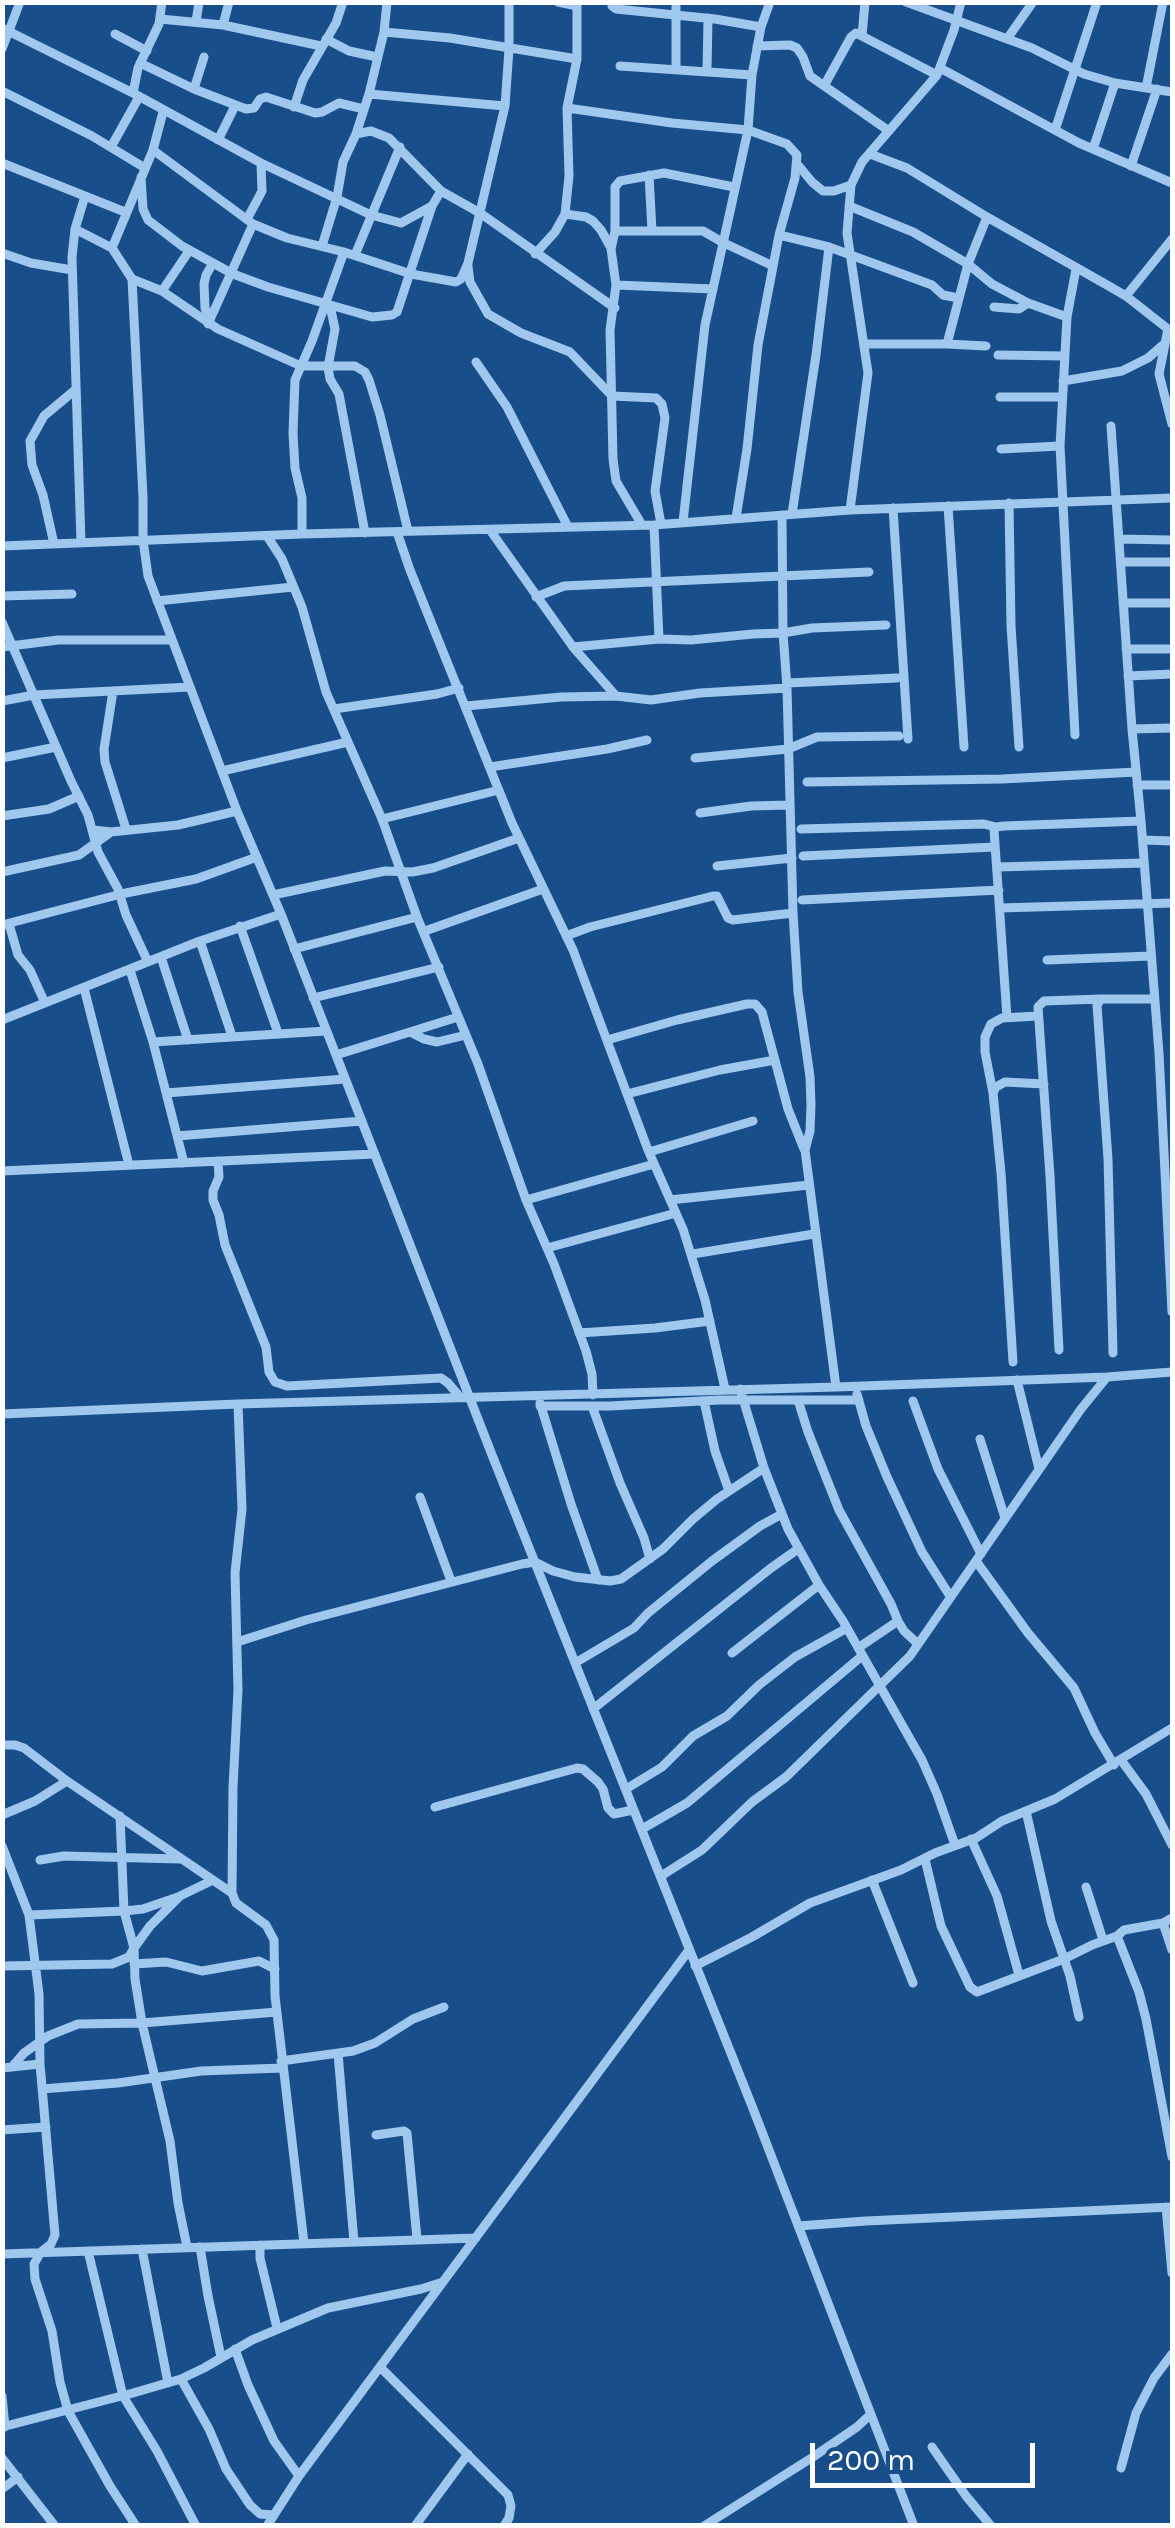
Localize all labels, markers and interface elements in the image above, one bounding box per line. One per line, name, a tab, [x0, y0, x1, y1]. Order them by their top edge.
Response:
scale bar	[815, 2423, 1040, 2485]
text: 200 m	[827, 2442, 915, 2478]

